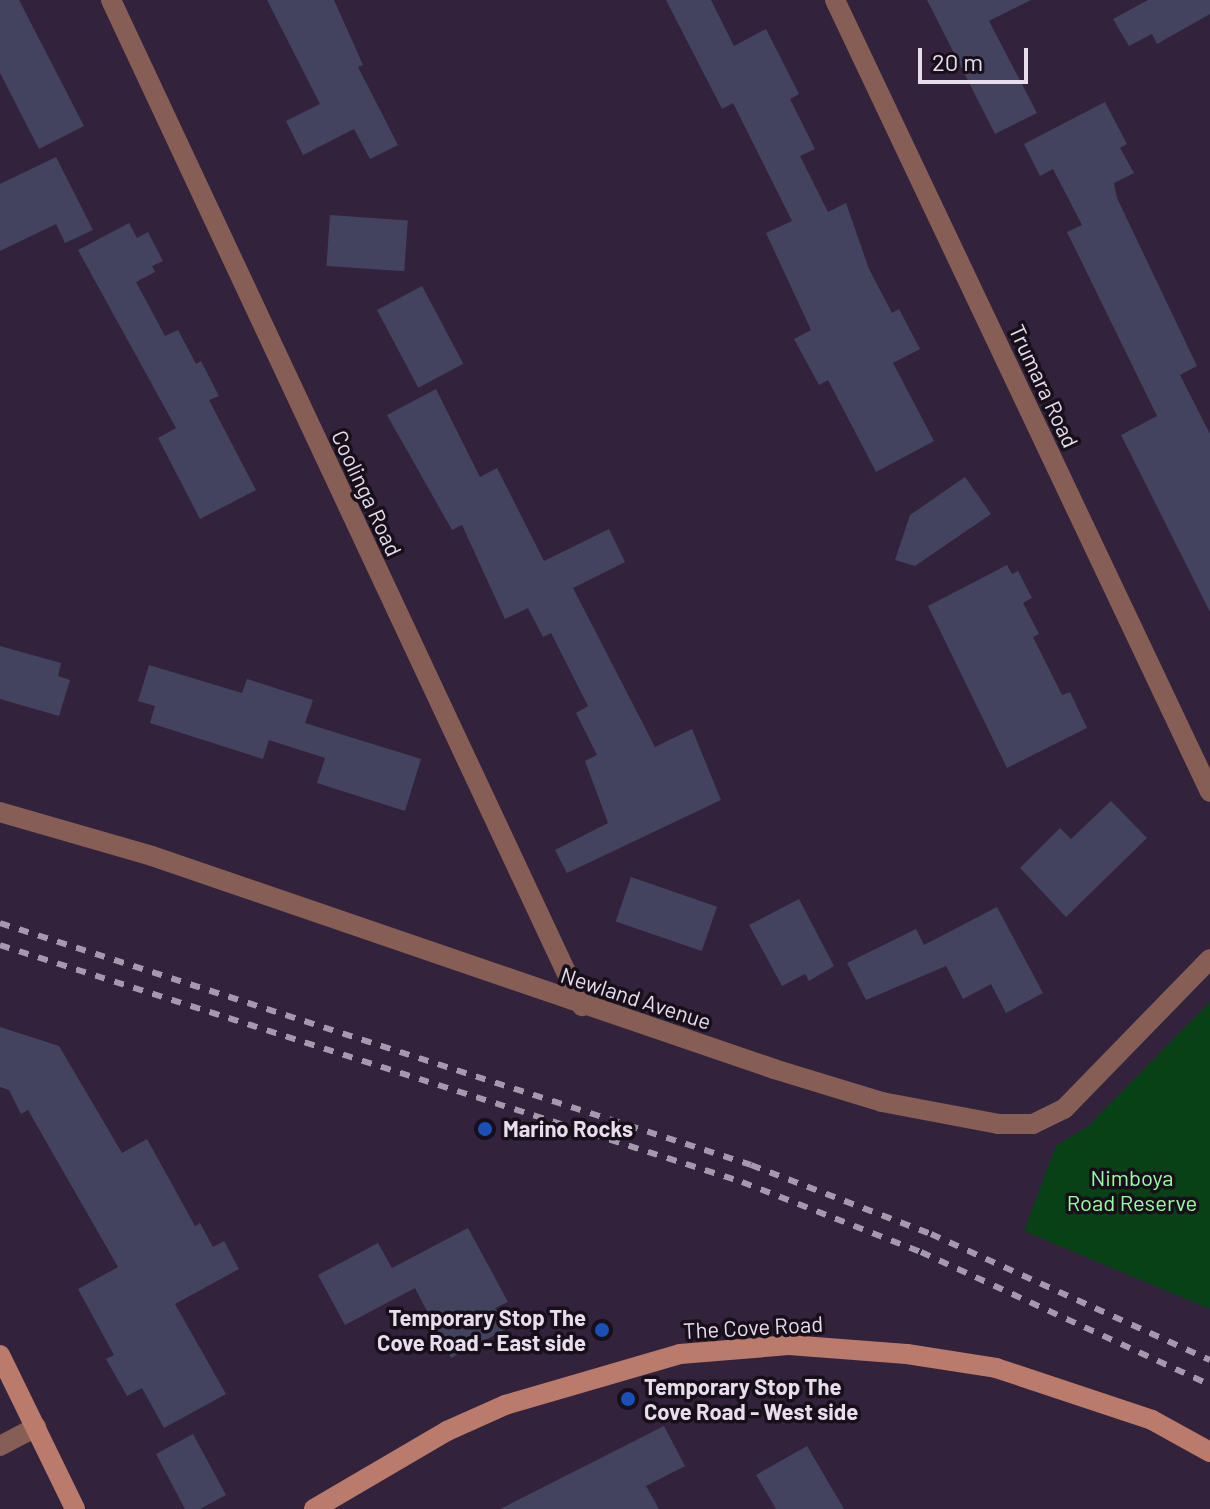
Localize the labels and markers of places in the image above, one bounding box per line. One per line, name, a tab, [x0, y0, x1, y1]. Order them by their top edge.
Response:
place label: Marino Rocks	[503, 1116, 633, 1142]
marker: Marino Rocks	[474, 1118, 496, 1140]
place label: Temporary Stop The Cove Road - East side	[377, 1304, 586, 1356]
marker: Temporary Stop The Cove Road - East side	[593, 1321, 611, 1339]
place label: Temporary Stop The Cove Road - West side	[644, 1373, 858, 1424]
marker: Temporary Stop The Cove Road - West side	[619, 1390, 637, 1408]

